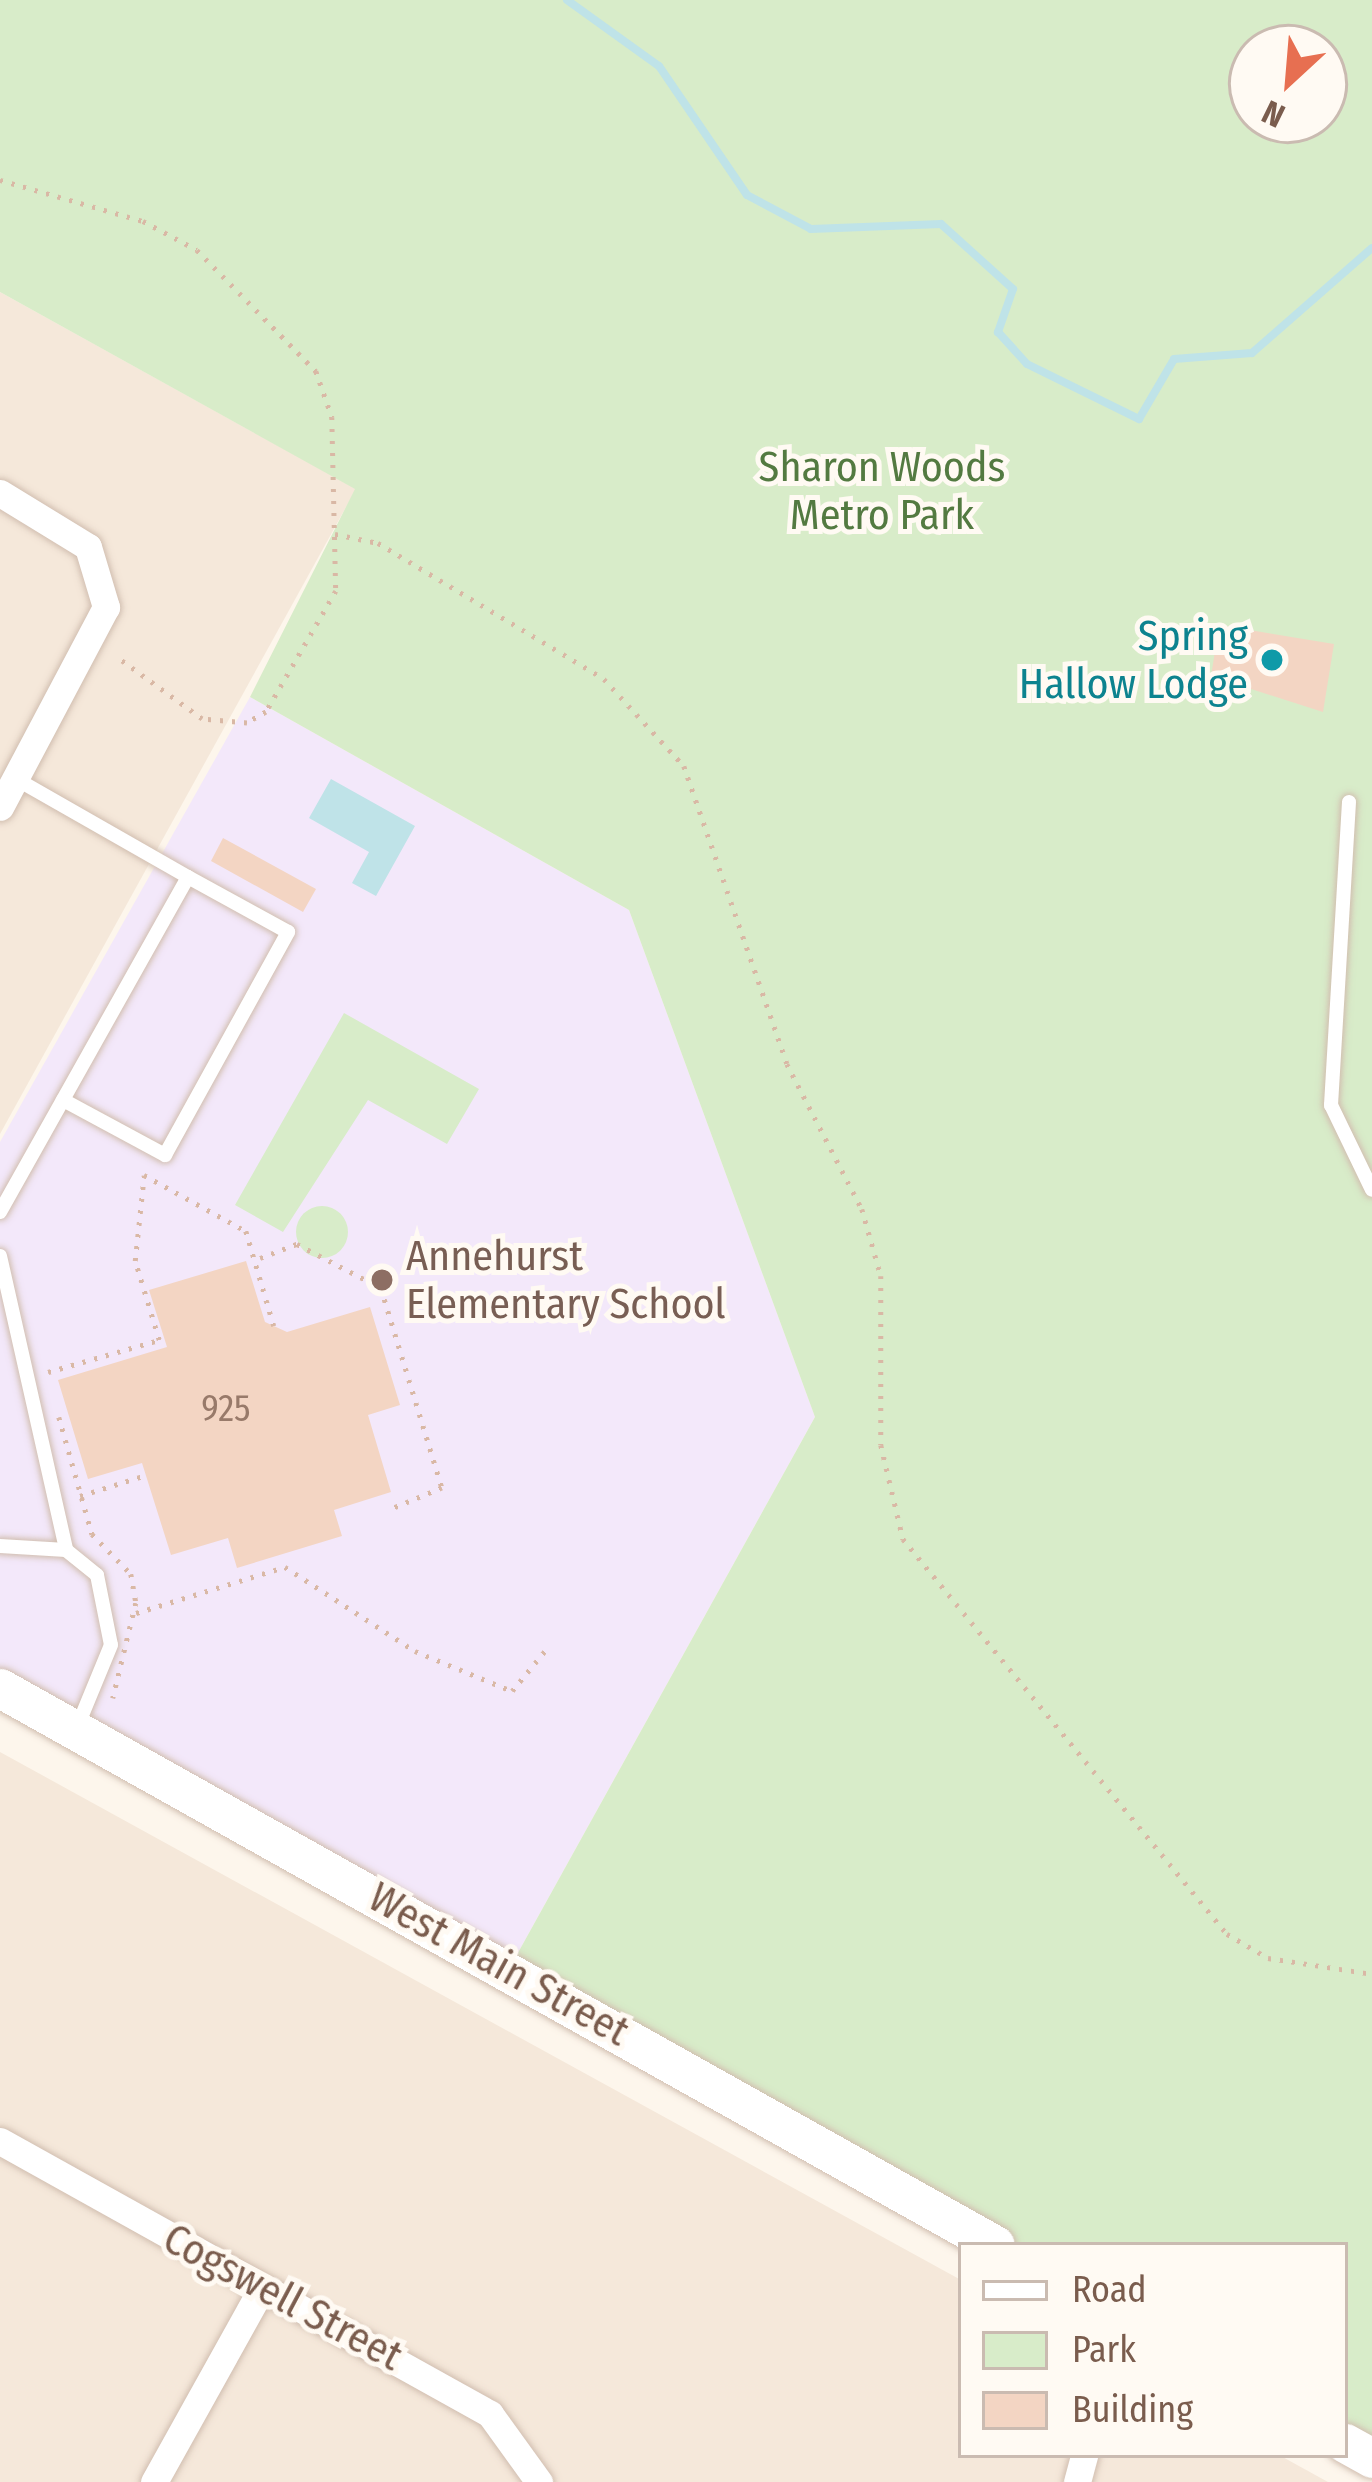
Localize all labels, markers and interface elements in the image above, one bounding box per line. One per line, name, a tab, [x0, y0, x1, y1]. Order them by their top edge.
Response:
north arrow	[1228, 24, 1348, 144]
text: N	[1256, 91, 1291, 136]
park label: Sharon Woods Metro Park	[759, 442, 1005, 540]
place label: Spring Hallow Lodge	[1019, 611, 1248, 710]
marker: Spring Hallow Lodge	[1259, 647, 1285, 673]
place label: Annehurst Elementary School	[406, 1231, 726, 1330]
marker: Annehurst Elementary School	[369, 1267, 395, 1293]
house number: 925	[201, 1388, 251, 1432]
street label: West Main Street	[360, 1872, 638, 2056]
street label: Cogswell Street	[155, 2213, 411, 2381]
legend	[958, 2242, 1348, 2458]
text: Road	[1072, 2268, 1147, 2312]
text: Park	[1072, 2328, 1136, 2372]
text: Building	[1072, 2388, 1193, 2432]

